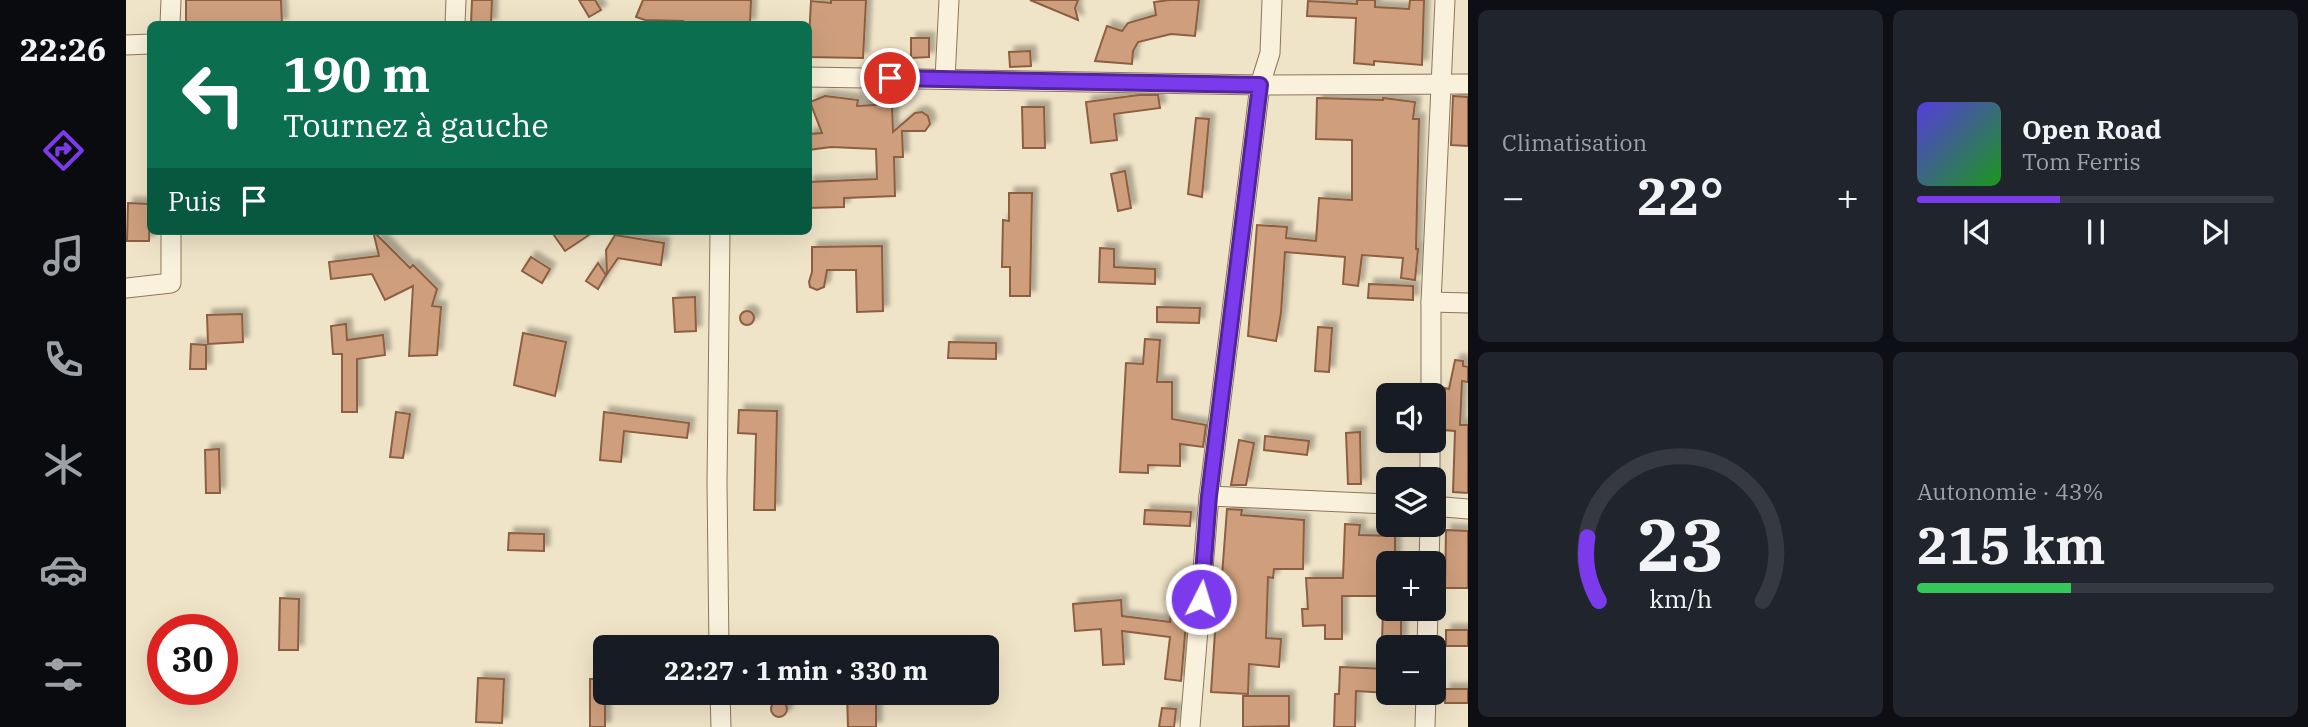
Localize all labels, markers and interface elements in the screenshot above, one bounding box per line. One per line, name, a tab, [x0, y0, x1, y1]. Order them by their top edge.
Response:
text: 22:26	[20, 28, 106, 70]
text: 190 m	[283, 42, 430, 105]
pin	[860, 48, 920, 108]
icon: left	[168, 49, 259, 140]
icon: arrive	[871, 59, 909, 97]
text: Tournez à gauche	[283, 104, 549, 146]
text: Open Road	[2022, 112, 2161, 146]
icon: directions	[39, 126, 88, 175]
text: Climatisation	[1502, 127, 1647, 157]
text: Tom Ferris	[2022, 146, 2141, 176]
text: 22°	[1637, 162, 1724, 229]
text: −	[1502, 172, 1525, 221]
text: +	[1836, 172, 1859, 221]
icon: arrive	[235, 182, 273, 220]
text: Puis	[168, 184, 221, 218]
icon: previous	[1958, 213, 1996, 251]
icon: pause	[2077, 213, 2115, 251]
icon: next	[2196, 213, 2234, 251]
icon: music	[39, 231, 88, 280]
icon: phone	[39, 335, 88, 384]
map controls	[1376, 383, 1446, 705]
button: sound	[1376, 383, 1446, 453]
icon: climate	[39, 440, 88, 489]
button: layers	[1376, 467, 1446, 537]
text: Autonomie · 43%	[1917, 476, 2104, 506]
text: 23	[1637, 496, 1724, 591]
text: 215 km	[1917, 511, 2106, 578]
icon: car	[39, 545, 88, 594]
button: +	[1376, 551, 1446, 621]
position arrow	[1164, 562, 1238, 636]
text: km/h	[1649, 581, 1712, 614]
speed limit sign: 30	[147, 614, 238, 705]
button: −	[1376, 635, 1446, 705]
icon: filters	[39, 650, 88, 699]
text: 22:27 · 1 min · 330 m	[664, 653, 928, 687]

